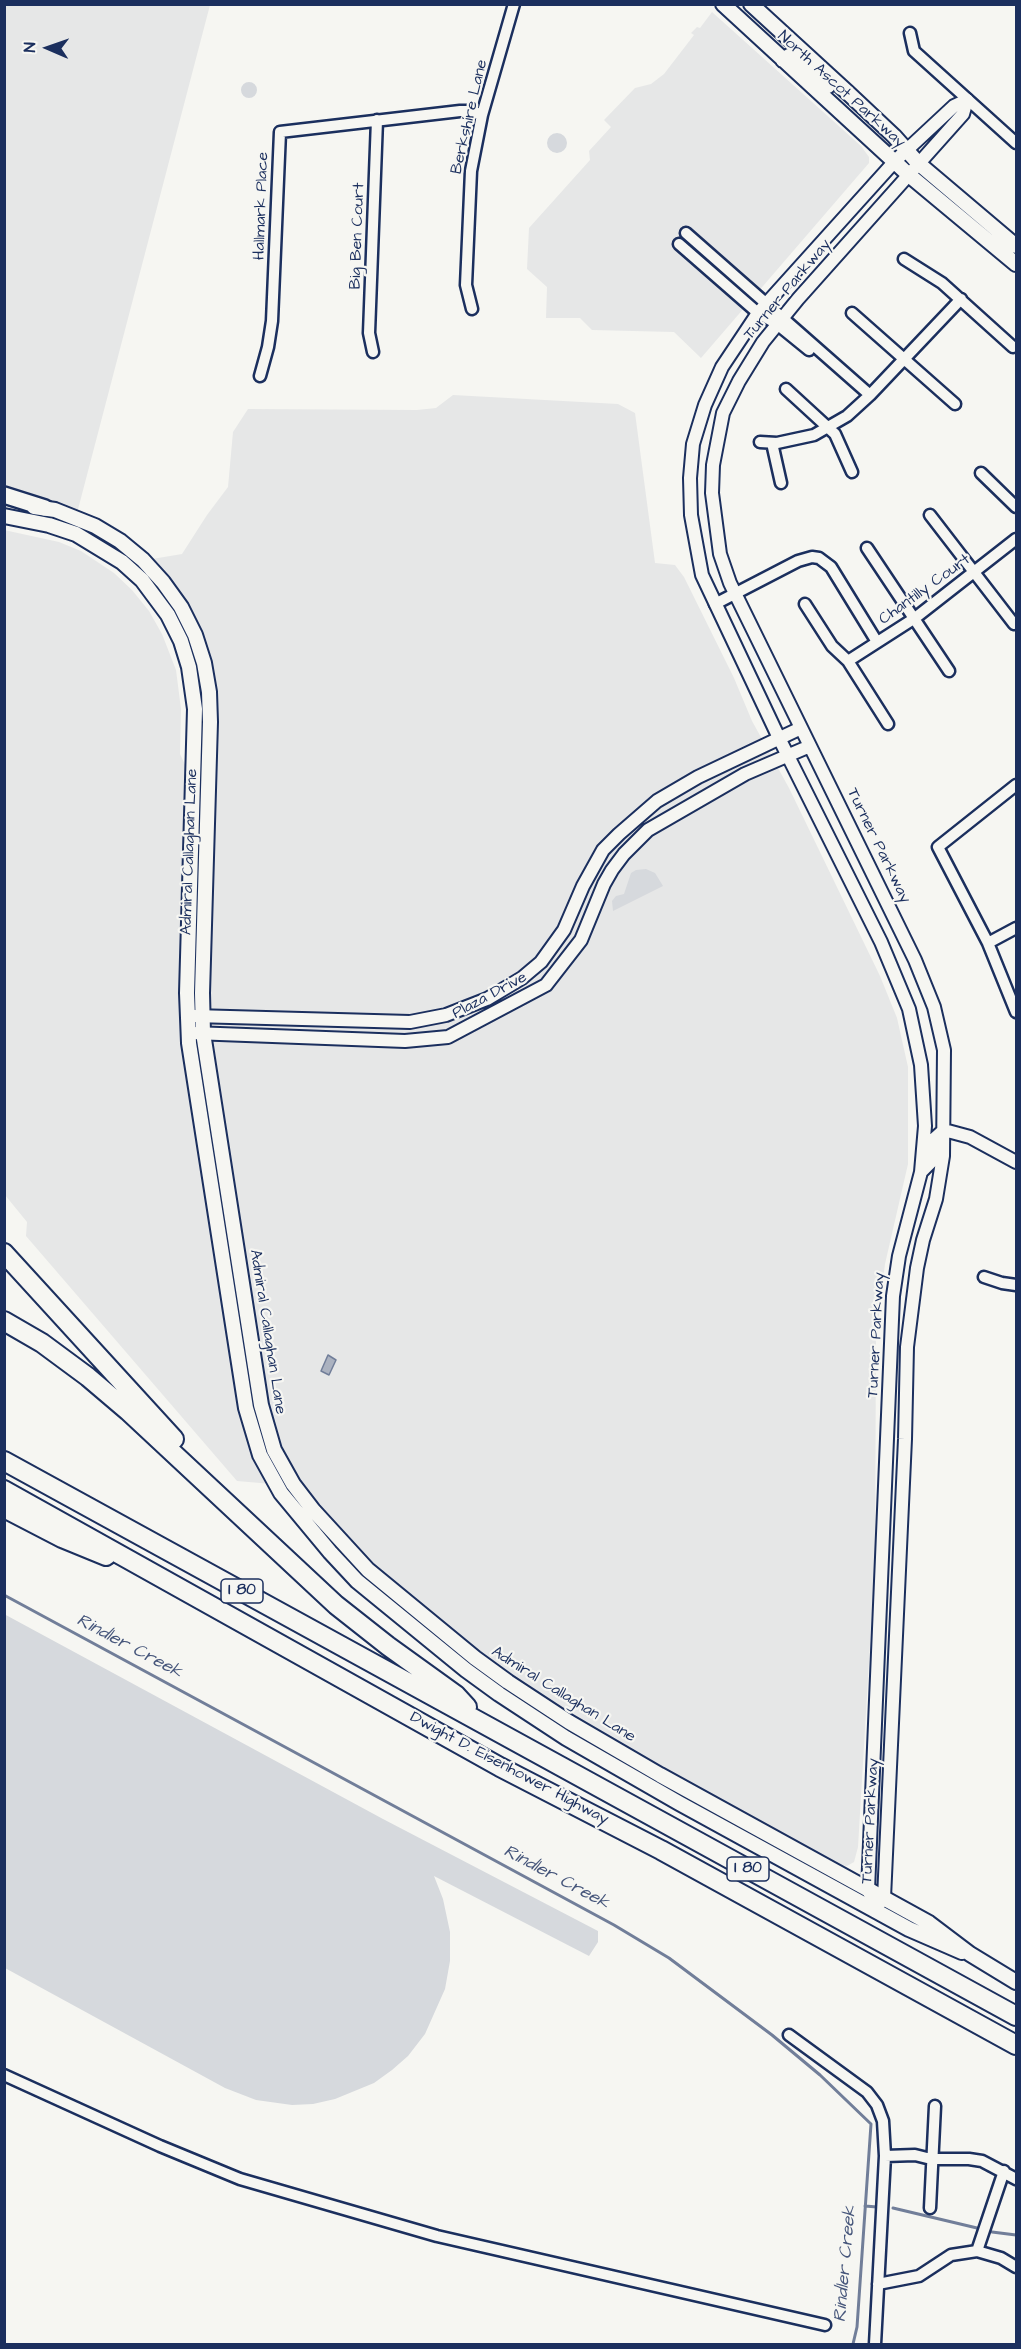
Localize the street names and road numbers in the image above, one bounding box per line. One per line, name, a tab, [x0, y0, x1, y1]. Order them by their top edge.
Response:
street label: North Ascot Parkway	[773, 27, 909, 153]
street label: Berkshire Lane	[448, 58, 492, 176]
street label: Hallmark Place	[251, 152, 273, 260]
street label: Big Ben Court	[347, 182, 369, 290]
street label: Turner Parkway	[740, 236, 836, 344]
street label: Chantilly Court	[876, 550, 974, 630]
street label: Admiral Callaghan Lane	[178, 768, 202, 936]
street label: Turner Parkway	[842, 785, 914, 907]
street label: Plaza Drive	[449, 968, 531, 1024]
street label: Admiral Callaghan Lane	[244, 1248, 290, 1416]
street label: Turner Parkway	[864, 1272, 890, 1398]
road number: I 80	[221, 1579, 263, 1603]
street label: Admiral Callaghan Lane	[487, 1643, 639, 1747]
street label: Dwight D. Eisenhower Highway	[406, 1708, 612, 1830]
street label: Turner Parkway	[858, 1758, 884, 1884]
road number: I 80	[727, 1857, 769, 1881]

